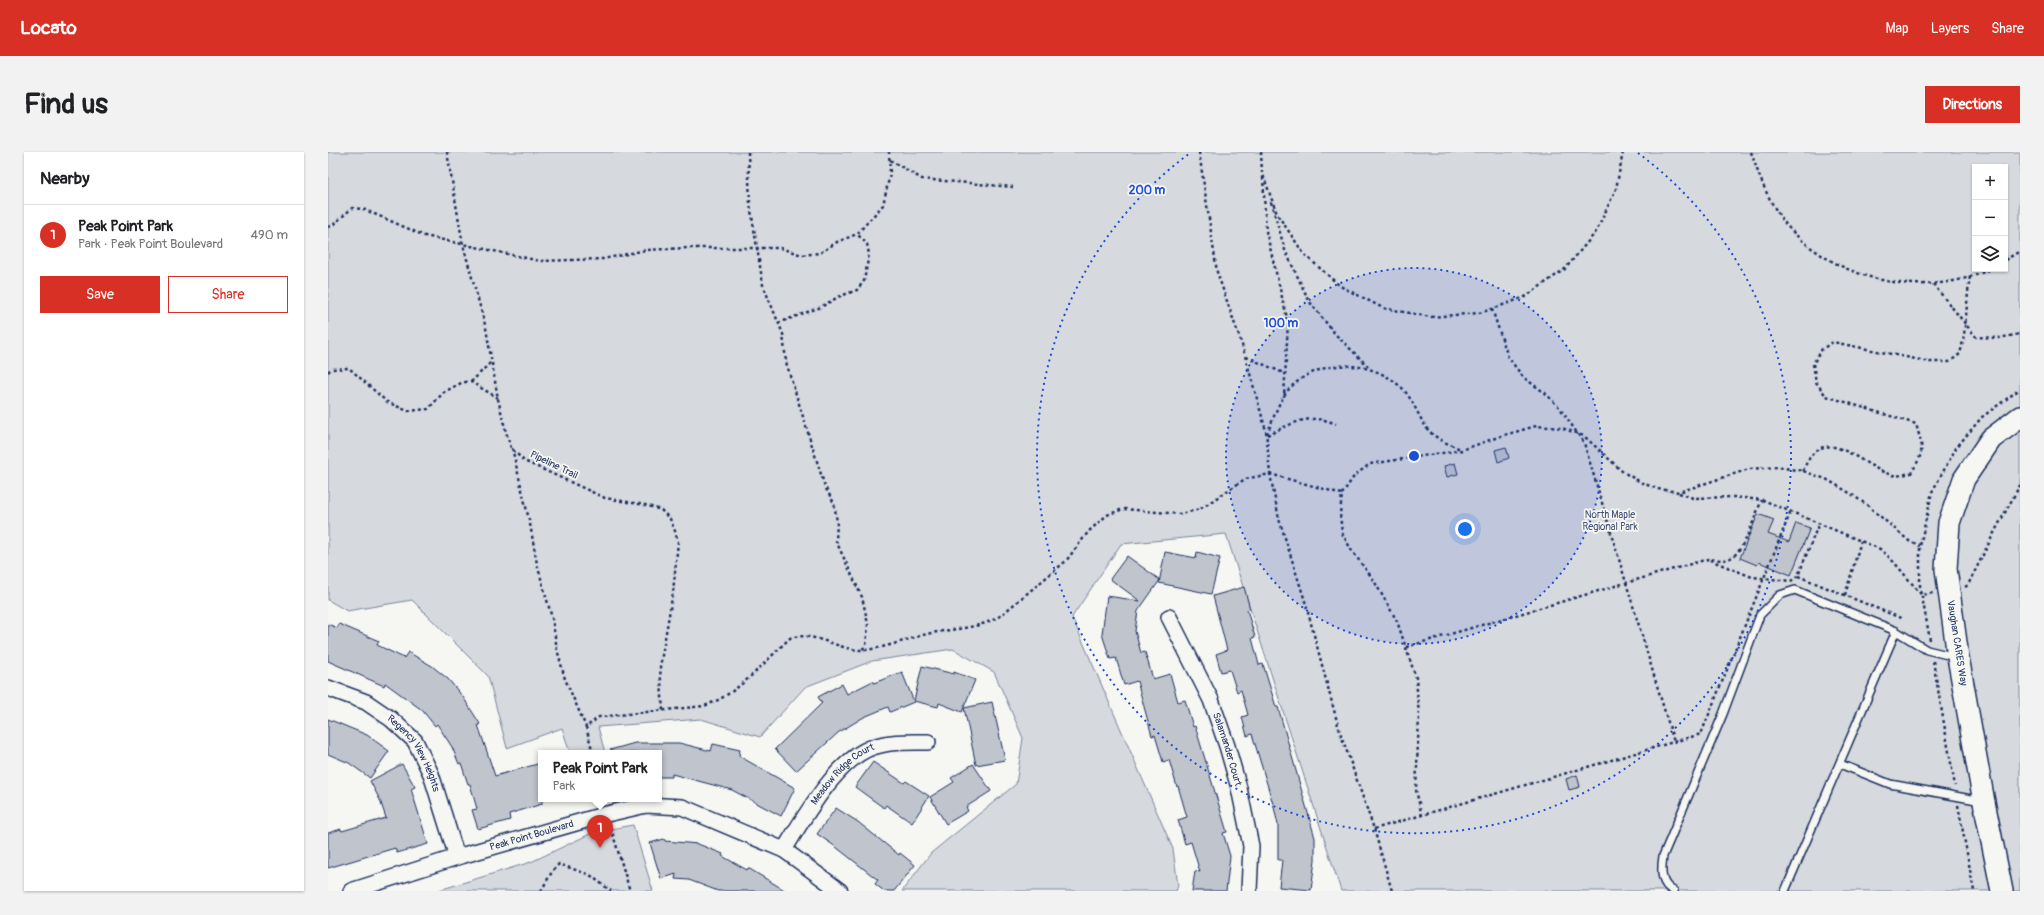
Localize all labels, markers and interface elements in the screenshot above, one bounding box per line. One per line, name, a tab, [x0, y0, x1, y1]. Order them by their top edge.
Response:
text: Locato	[20, 16, 77, 40]
text: Map	[1886, 20, 1909, 37]
text: Layers	[1931, 20, 1969, 37]
text: Share	[1991, 20, 2024, 37]
button: Directions	[1925, 86, 2020, 123]
text: Find us	[24, 87, 108, 122]
map controls	[1972, 164, 2008, 272]
button: +	[1972, 164, 2008, 200]
text: Nearby	[40, 168, 89, 189]
text: 200 m	[1129, 183, 1166, 198]
button: −	[1972, 200, 2008, 236]
text: Peak Point Park	[78, 217, 173, 236]
text: 1	[50, 227, 56, 243]
text: 490 m	[251, 227, 288, 243]
text: Park · Peak Point Boulevard	[78, 236, 223, 252]
button: layers	[1972, 236, 2008, 272]
button: Save	[40, 276, 160, 313]
button: Share	[168, 276, 288, 313]
text: 100 m	[1264, 316, 1299, 331]
street label: Pipeline Trail	[528, 448, 580, 482]
centre of rings	[1407, 449, 1421, 463]
park label: North Maple Regional Park	[1582, 509, 1638, 533]
your location	[1455, 519, 1475, 539]
street label: Vaughan CARES Way	[1944, 599, 1970, 687]
street label: Salamander Court	[1210, 711, 1244, 788]
street label: Regency View Heights	[385, 712, 442, 794]
street label: Meadow Ridge Court	[808, 741, 877, 807]
popup	[538, 750, 662, 802]
text: Peak Point Park	[553, 759, 647, 778]
text: Park	[553, 778, 575, 794]
pin: 1	[587, 815, 613, 848]
street label: Peak Point Boulevard	[488, 818, 575, 853]

